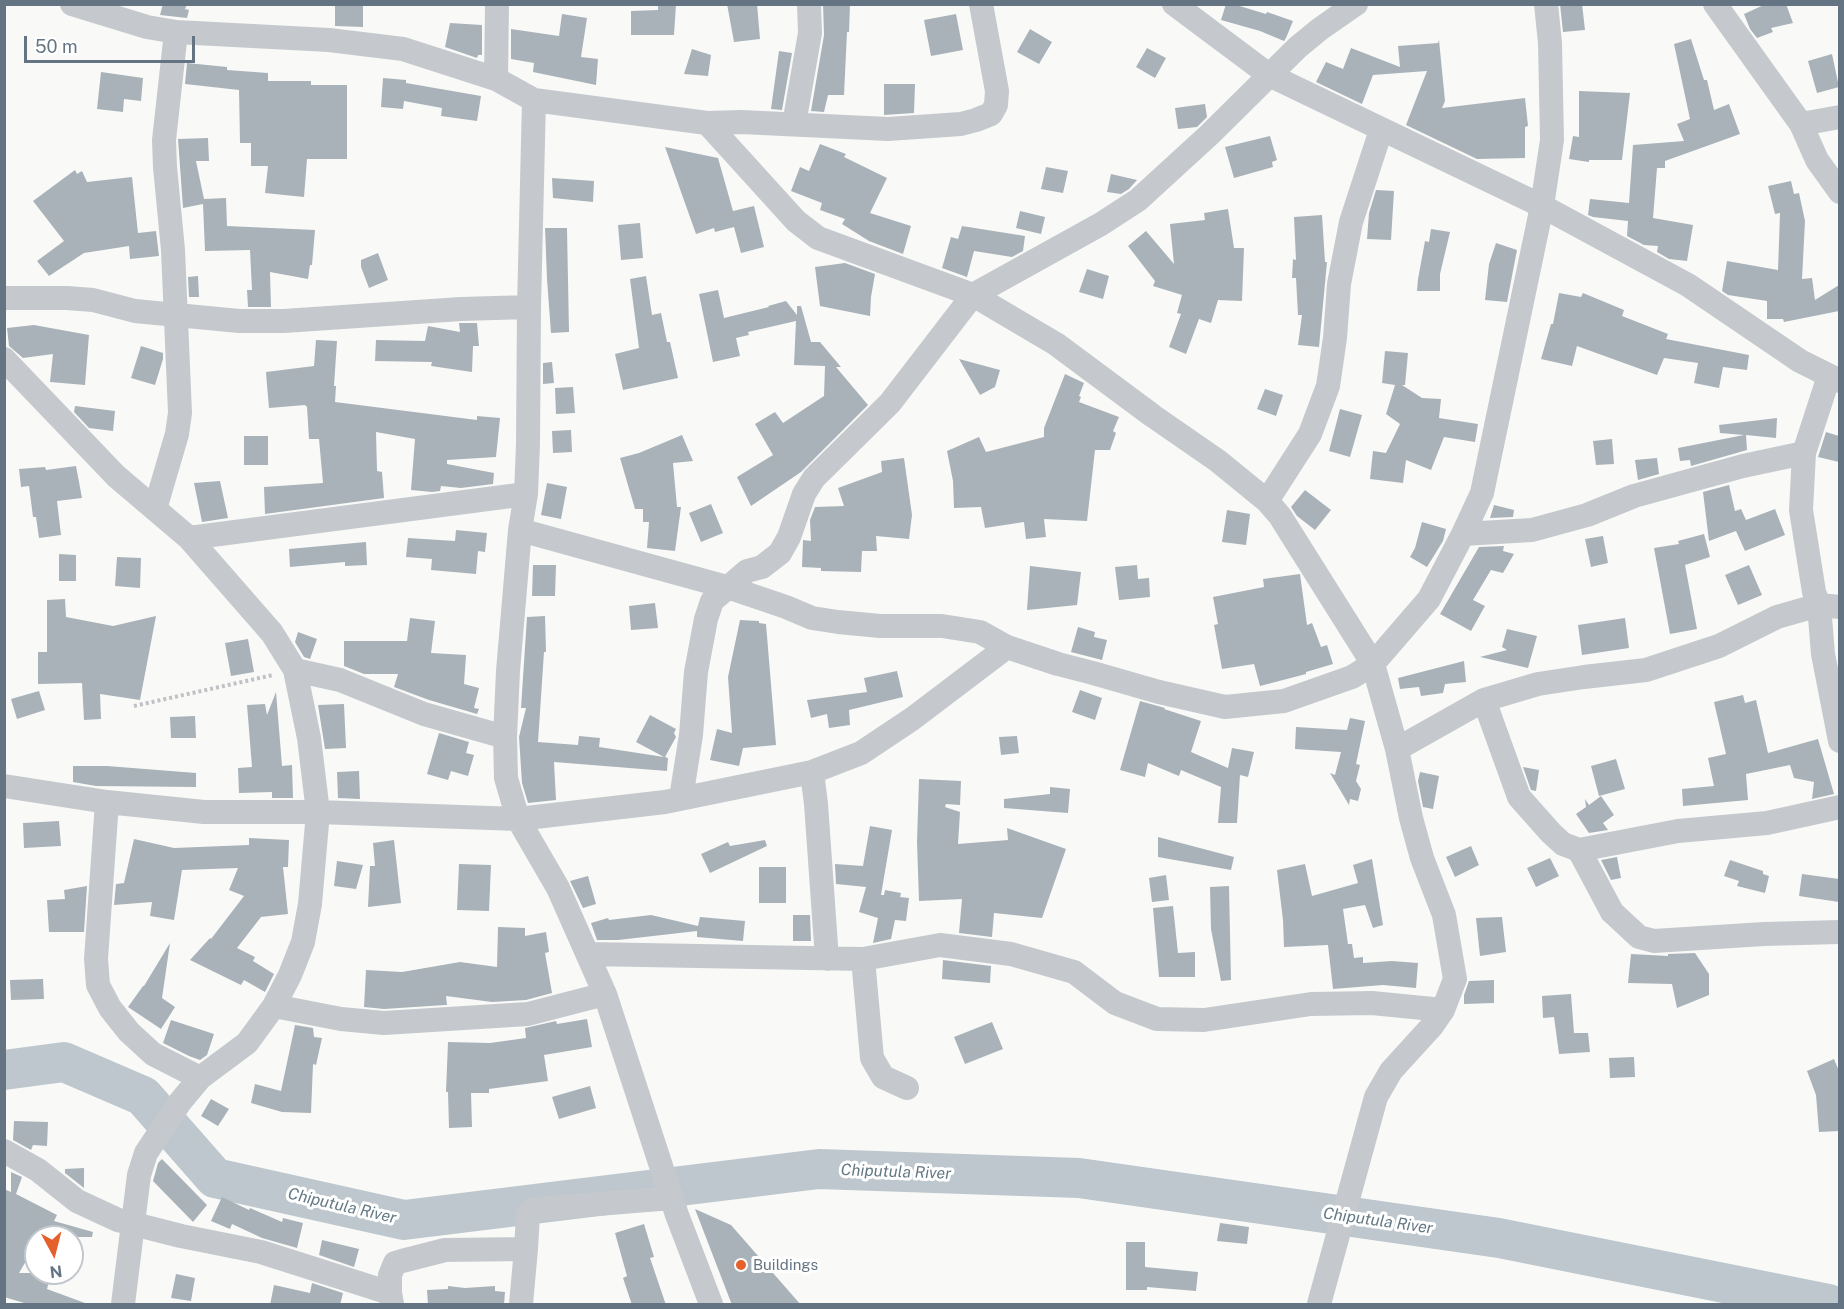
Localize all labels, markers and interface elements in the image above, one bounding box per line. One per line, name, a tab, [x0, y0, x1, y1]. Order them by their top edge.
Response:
scale bar	[27, 24, 198, 62]
text: 50 m	[35, 36, 78, 57]
water label: Chiputula River	[840, 1160, 952, 1184]
water label: Chiputula River	[286, 1184, 398, 1228]
water label: Chiputula River	[1322, 1204, 1434, 1238]
north arrow	[24, 1225, 84, 1285]
place label: Buildings	[753, 1256, 818, 1274]
marker: Buildings	[734, 1258, 748, 1272]
text: N	[49, 1261, 63, 1282]

